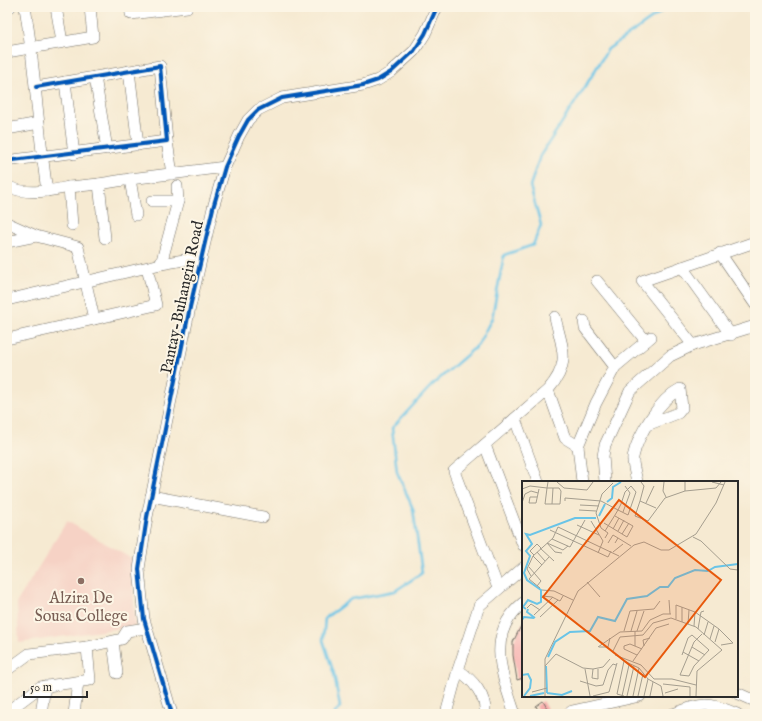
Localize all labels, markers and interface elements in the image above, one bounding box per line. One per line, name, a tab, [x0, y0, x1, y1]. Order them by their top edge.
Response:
street label: Pantay-Buhangin Road	[157, 219, 209, 376]
inset map	[522, 481, 738, 697]
marker: Alzira De Sousa College	[76, 576, 86, 586]
place label: Alzira De Sousa College	[34, 589, 128, 627]
scale bar	[24, 673, 87, 699]
text: 50 m	[30, 680, 52, 695]

